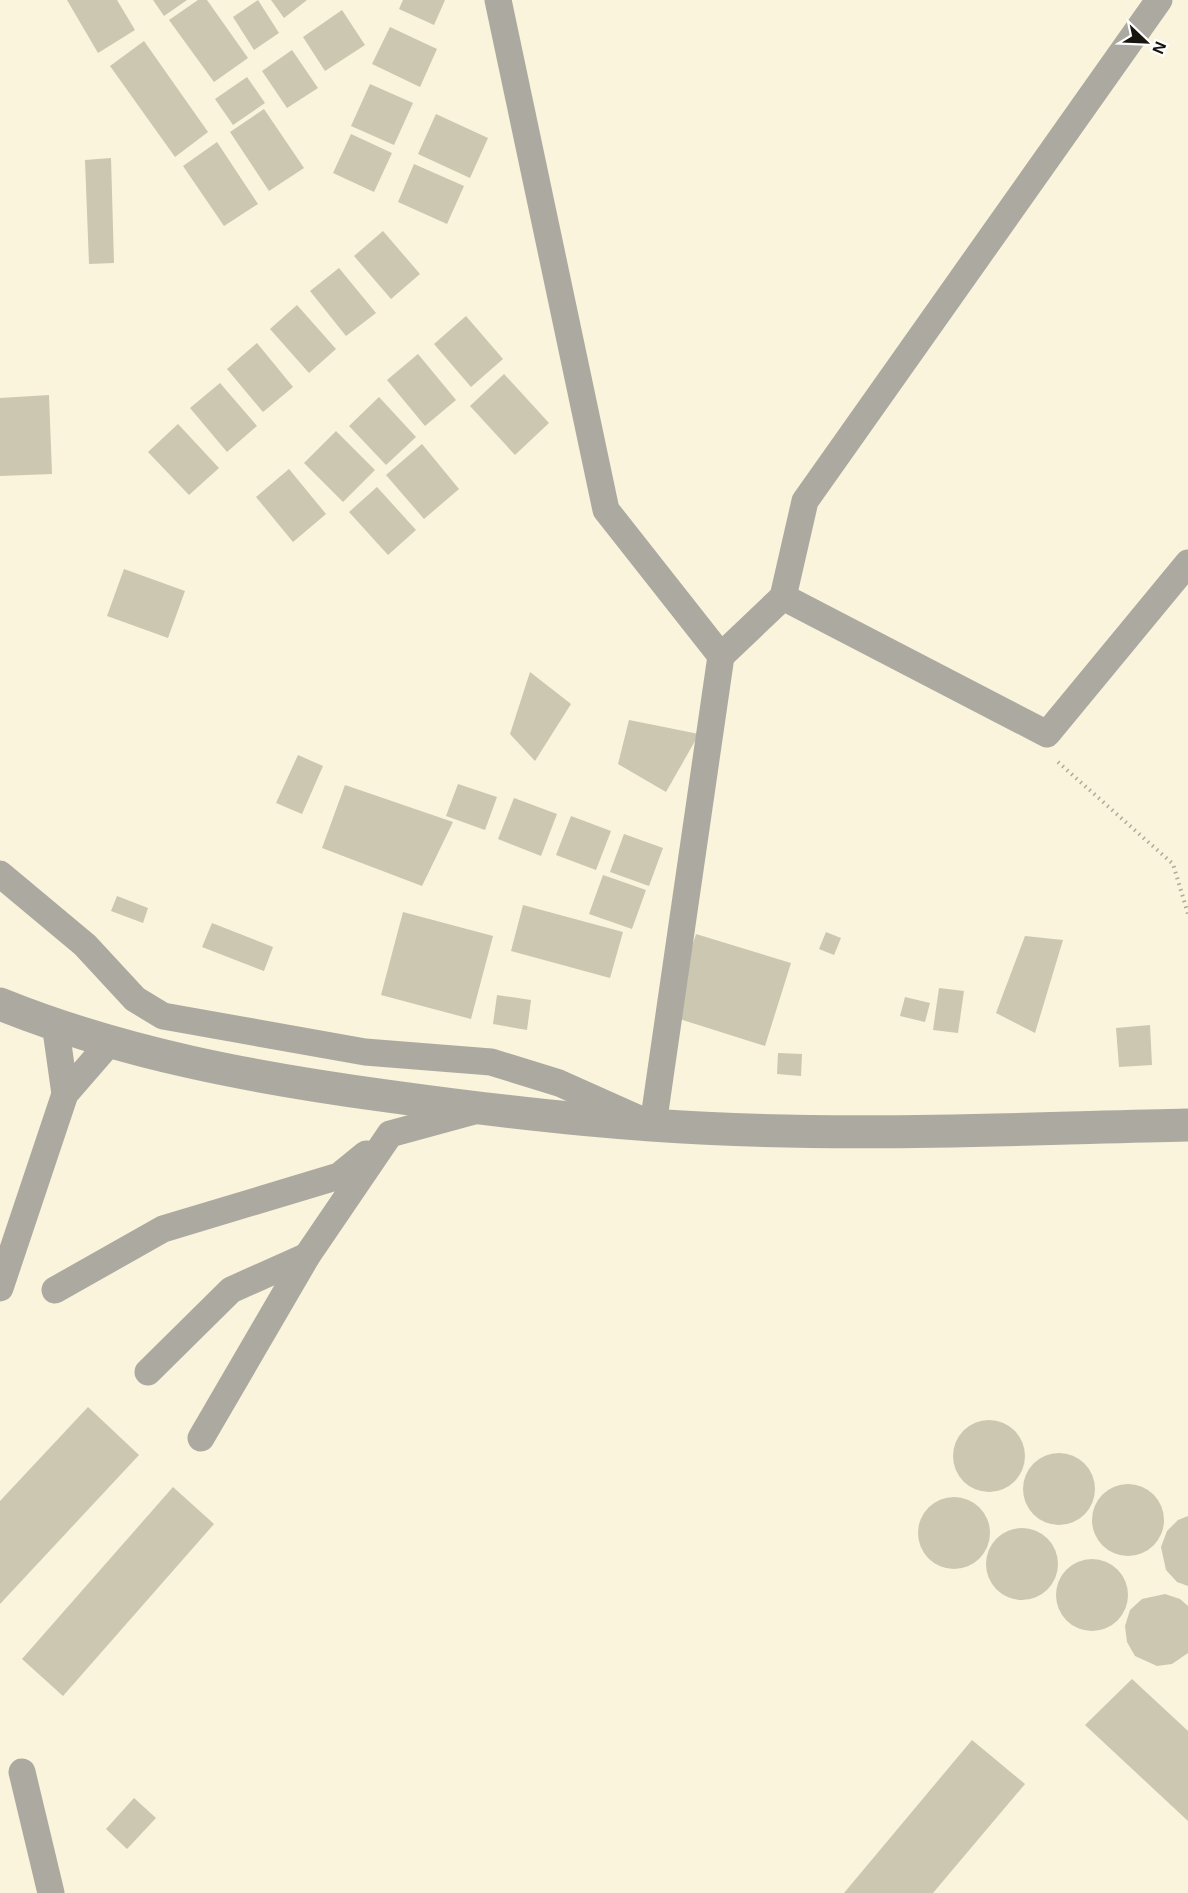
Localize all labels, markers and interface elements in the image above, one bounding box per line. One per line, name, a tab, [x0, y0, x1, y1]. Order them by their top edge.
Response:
north arrow	[1116, 12, 1176, 72]
text: N	[1149, 39, 1169, 56]

